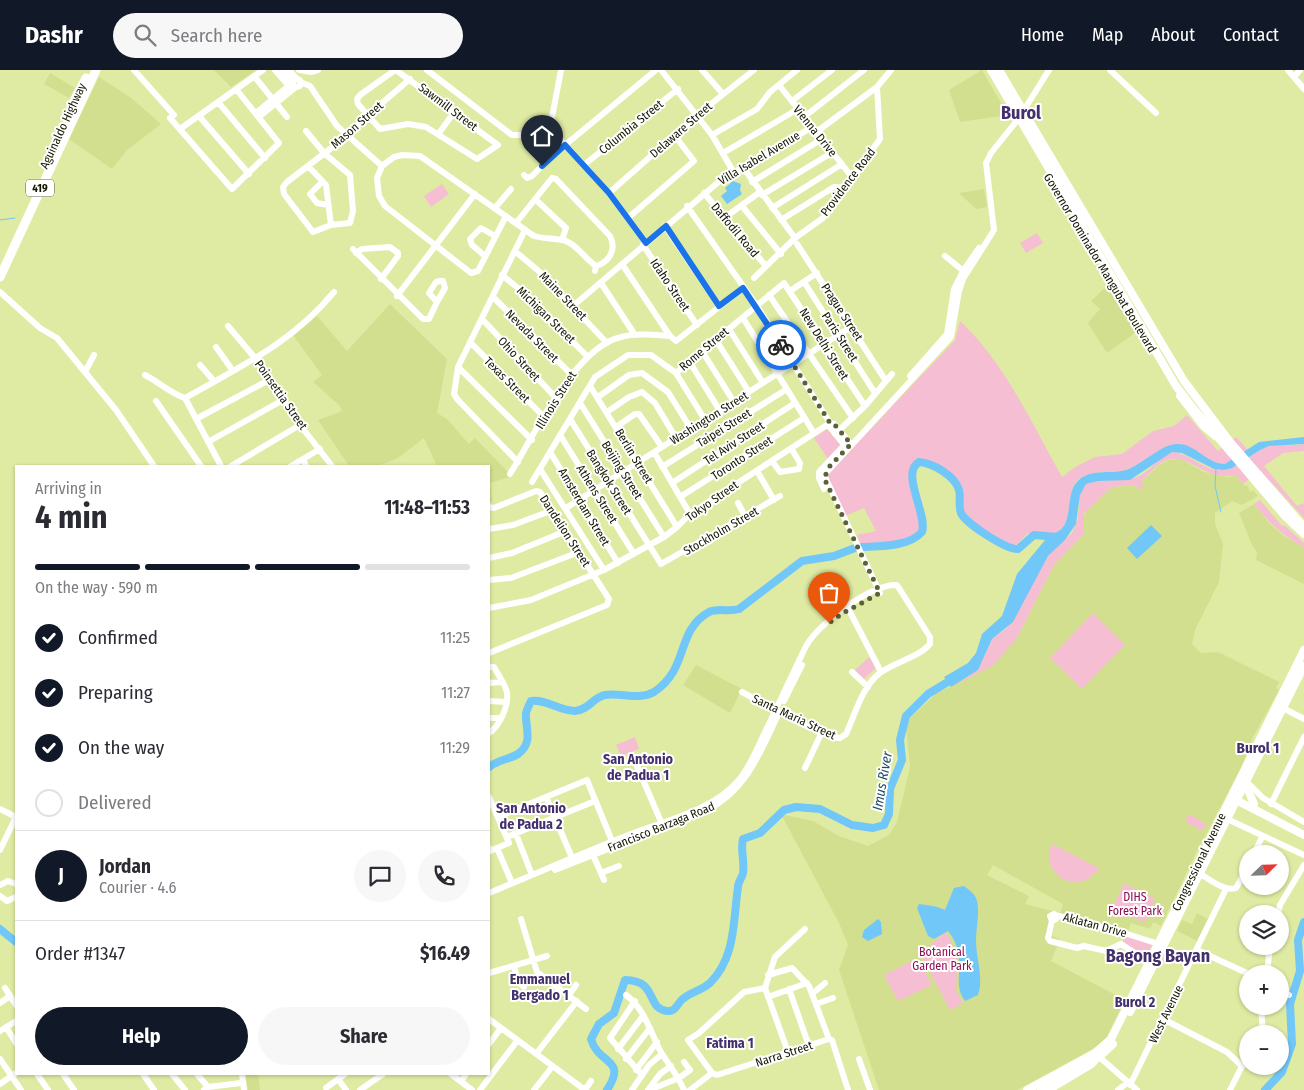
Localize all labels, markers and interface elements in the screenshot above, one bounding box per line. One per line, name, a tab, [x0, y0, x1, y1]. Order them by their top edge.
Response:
search box	[113, 13, 463, 58]
text: Dashr	[25, 21, 83, 49]
icon: search	[131, 21, 159, 49]
text: Search here	[171, 24, 262, 47]
text: Home	[1021, 24, 1064, 46]
text: Map	[1092, 24, 1123, 46]
text: About	[1151, 24, 1195, 46]
text: Contact	[1223, 24, 1279, 46]
street label: Aguinaldo Highway	[37, 80, 89, 171]
street label: Sawmill Street	[416, 80, 480, 134]
street label: Columbia Street	[596, 97, 666, 157]
street label: Mason Street	[328, 99, 386, 151]
street label: Delaware Street	[647, 99, 715, 161]
district label: Burol	[1001, 102, 1041, 124]
street label: Vienna Drive	[790, 103, 840, 159]
pin	[521, 115, 563, 166]
icon: home	[528, 122, 556, 150]
street label: Villa Isabel Avenue	[716, 128, 802, 188]
street label: Providence Road	[818, 145, 878, 219]
street label: Governor Dominador Mangubat Boulevard	[1041, 171, 1159, 355]
road number: 419	[26, 180, 54, 196]
street label: Daffodil Road	[708, 200, 762, 260]
street label: Idaho Street	[647, 256, 693, 314]
street label: Maine Street	[536, 269, 590, 323]
street label: Prague Street	[818, 281, 866, 343]
street label: Michigan Street	[514, 284, 578, 346]
street label: New Delhi Street	[796, 306, 852, 382]
street label: Nevada Street	[503, 307, 561, 365]
street label: Paris Street	[819, 310, 861, 364]
courier	[756, 320, 806, 370]
street label: Rome Street	[676, 324, 732, 374]
icon: bike	[767, 331, 795, 359]
street label: Ohio Street	[495, 334, 543, 384]
street label: Texas Street	[481, 354, 533, 406]
street label: Poinsettia Street	[252, 358, 310, 433]
street label: Illinois Street	[533, 368, 579, 432]
street label: Washington Street	[667, 388, 751, 448]
street label: Taipei Street	[694, 406, 754, 450]
street label: Tel Aviv Street	[701, 418, 767, 468]
street label: Berlin Street	[612, 426, 656, 486]
street label: Toronto Street	[709, 433, 775, 483]
street label: Beijing Street	[599, 438, 645, 502]
street label: Bangkok Street	[583, 447, 635, 517]
street label: Athens Street	[574, 462, 621, 526]
street label: Amsterdam Street	[555, 466, 613, 548]
street label: Tokyo Street	[683, 478, 741, 524]
text: Arriving in	[35, 479, 102, 498]
street label: Dandelion Street	[537, 493, 593, 569]
text: 11:48–11:53	[384, 496, 470, 519]
text: 4 min	[35, 498, 108, 536]
street label: Stockholm Street	[681, 504, 761, 558]
pin	[808, 572, 850, 623]
text: On the way · 590 m	[35, 578, 158, 597]
icon: bag	[815, 579, 843, 607]
icon: check	[35, 624, 63, 652]
text: Confirmed	[78, 626, 158, 649]
text: 11:25	[440, 628, 470, 647]
icon: check	[35, 679, 63, 707]
text: Preparing	[78, 681, 153, 704]
text: 11:27	[441, 683, 470, 702]
street label: Santa Maria Street	[750, 692, 838, 743]
icon: check	[35, 734, 63, 762]
text: On the way	[78, 736, 164, 759]
text: 11:29	[440, 738, 470, 757]
district label: Burol 1	[1237, 739, 1279, 757]
water label: Imus River	[869, 749, 896, 812]
district label: San Antonio de Padua 1	[603, 751, 674, 784]
text: Delivered	[78, 791, 152, 814]
street label: Francisco Barzaga Road	[606, 799, 716, 855]
district label: San Antonio de Padua 2	[496, 800, 567, 833]
street label: Congressional Avenue	[1169, 811, 1229, 913]
north arrow	[1239, 845, 1289, 895]
map controls	[1239, 845, 1289, 1075]
button: chat	[354, 850, 406, 902]
button: phone	[418, 850, 470, 902]
text: Jordan	[99, 855, 151, 878]
text: J	[58, 864, 64, 887]
text: Courier · 4.6	[99, 878, 177, 897]
park label: DIHS Forest Park	[1108, 890, 1162, 918]
button: layers	[1239, 905, 1289, 955]
street label: Aklatan Drive	[1062, 910, 1128, 940]
text: Order #1347	[35, 942, 125, 965]
text: $16.49	[420, 942, 470, 965]
park label: Botanical Garden Park	[912, 945, 972, 973]
district label: Bagong Bayan	[1106, 945, 1210, 967]
button: +	[1239, 965, 1289, 1015]
district label: Emmanuel Bergado 1	[510, 971, 570, 1004]
street label: West Avenue	[1146, 983, 1186, 1045]
district label: Burol 2	[1115, 994, 1156, 1011]
button: Help	[35, 1007, 248, 1065]
button: Share	[258, 1007, 470, 1065]
button: −	[1239, 1025, 1289, 1075]
district label: Fatima 1	[706, 1035, 754, 1052]
street label: Narra Street	[754, 1038, 814, 1070]

